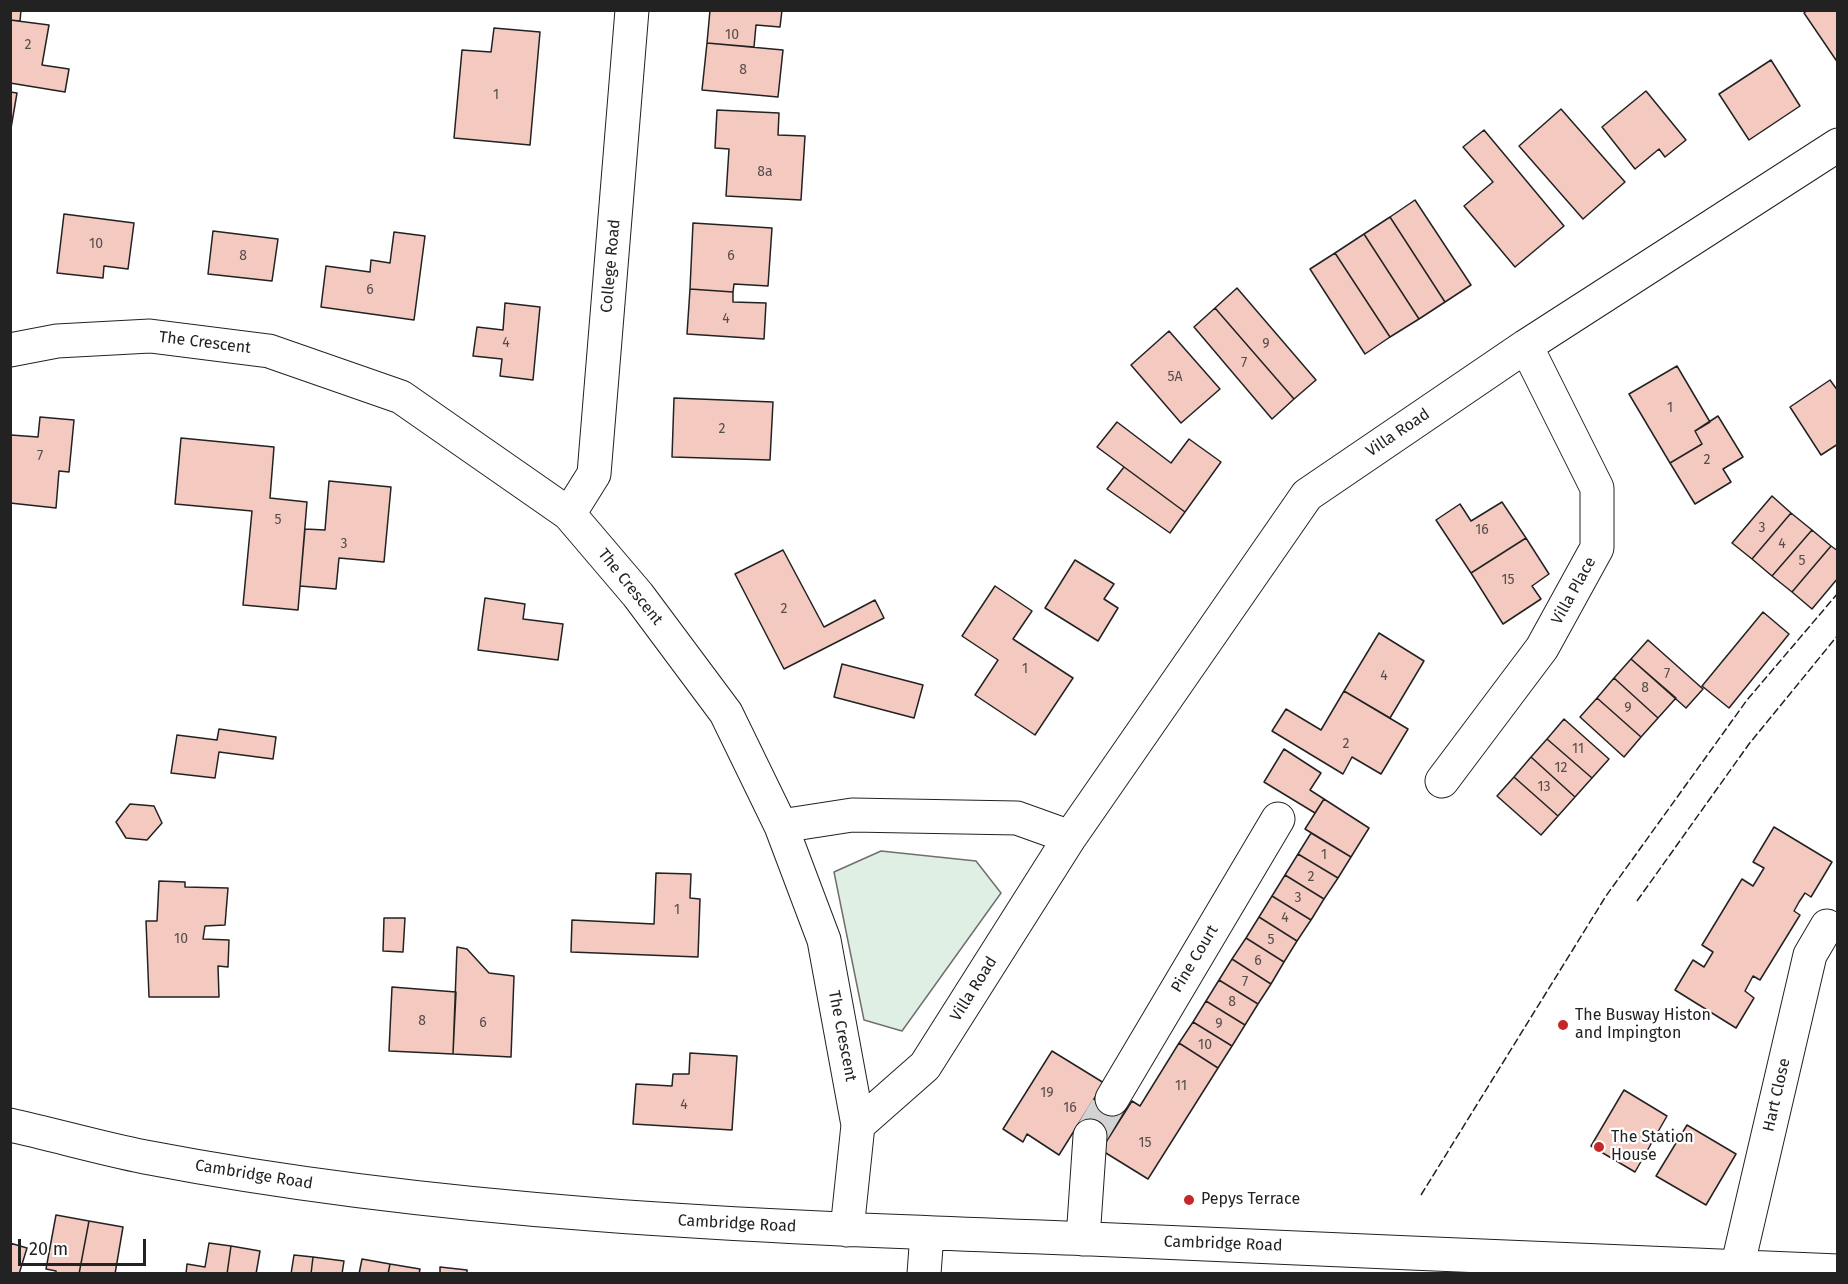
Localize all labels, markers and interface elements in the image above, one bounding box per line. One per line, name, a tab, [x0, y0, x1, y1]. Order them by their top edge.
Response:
house number: 10	[725, 27, 739, 43]
house number: 2	[25, 37, 31, 53]
house number: 8	[739, 62, 747, 78]
house number: 1	[493, 87, 499, 103]
house number: 8a	[757, 164, 773, 180]
street label: College Road	[597, 218, 625, 314]
house number: 10	[89, 236, 103, 252]
house number: 8	[239, 248, 247, 264]
house number: 6	[727, 248, 735, 264]
house number: 6	[366, 282, 374, 298]
house number: 4	[722, 311, 730, 327]
street label: The Crescent	[158, 328, 252, 358]
house number: 4	[502, 335, 510, 351]
house number: 9	[1262, 336, 1270, 352]
house number: 7	[1241, 355, 1247, 371]
house number: 5A	[1167, 369, 1183, 385]
house number: 1	[1667, 400, 1673, 416]
street label: Villa Road	[1363, 405, 1433, 461]
house number: 2	[719, 421, 725, 437]
house number: 7	[37, 448, 43, 464]
house number: 2	[1704, 452, 1710, 468]
house number: 5	[274, 512, 282, 528]
house number: 3	[1759, 520, 1765, 536]
house number: 16	[1475, 522, 1489, 538]
house number: 3	[341, 536, 347, 552]
house number: 4	[1778, 536, 1786, 552]
street label: The Crescent	[593, 545, 667, 629]
house number: 5	[1798, 553, 1806, 569]
street label: Villa Place	[1548, 554, 1600, 628]
house number: 15	[1501, 572, 1515, 588]
house number: 2	[781, 601, 787, 617]
house number: 1	[1022, 661, 1028, 677]
house number: 7	[1664, 666, 1670, 682]
house number: 4	[1380, 668, 1388, 684]
house number: 8	[1641, 680, 1649, 696]
house number: 9	[1624, 700, 1632, 716]
house number: 2	[1343, 736, 1349, 752]
house number: 11	[1572, 741, 1584, 757]
house number: 12	[1555, 760, 1567, 776]
house number: 13	[1537, 779, 1551, 795]
house number: 1	[1321, 847, 1327, 863]
house number: 2	[1308, 869, 1314, 885]
house number: 3	[1295, 890, 1301, 906]
house number: 1	[674, 902, 680, 918]
house number: 4	[1281, 910, 1289, 926]
street label: Pine Court	[1167, 922, 1223, 996]
house number: 10	[174, 931, 188, 947]
house number: 5	[1267, 932, 1275, 948]
street label: Villa Road	[947, 953, 1001, 1025]
house number: 6	[1254, 953, 1262, 969]
house number: 7	[1242, 974, 1248, 990]
street label: The Crescent	[824, 989, 860, 1083]
house number: 8	[1228, 994, 1236, 1010]
place label: The Busway Histon and Impington	[1575, 1006, 1711, 1044]
house number: 8	[418, 1013, 426, 1029]
house number: 6	[479, 1015, 487, 1031]
house number: 9	[1215, 1016, 1223, 1032]
marker: The Busway Histon and Impington	[1556, 1018, 1570, 1032]
house number: 10	[1198, 1037, 1212, 1053]
street label: Hart Close	[1759, 1056, 1795, 1134]
house number: 11	[1175, 1078, 1187, 1094]
house number: 19	[1040, 1085, 1054, 1101]
house number: 4	[680, 1097, 688, 1113]
house number: 16	[1063, 1100, 1077, 1116]
place label: The Station House	[1611, 1128, 1694, 1166]
house number: 15	[1138, 1135, 1152, 1151]
marker: The Station House	[1592, 1140, 1606, 1154]
street label: Cambridge Road	[194, 1156, 314, 1194]
place label: Pepys Terrace	[1201, 1190, 1300, 1210]
marker: Pepys Terrace	[1182, 1193, 1196, 1207]
street label: Cambridge Road	[677, 1211, 797, 1237]
scale bar	[21, 1227, 148, 1265]
street label: Cambridge Road	[1163, 1232, 1283, 1256]
text: 20 m	[29, 1238, 68, 1260]

